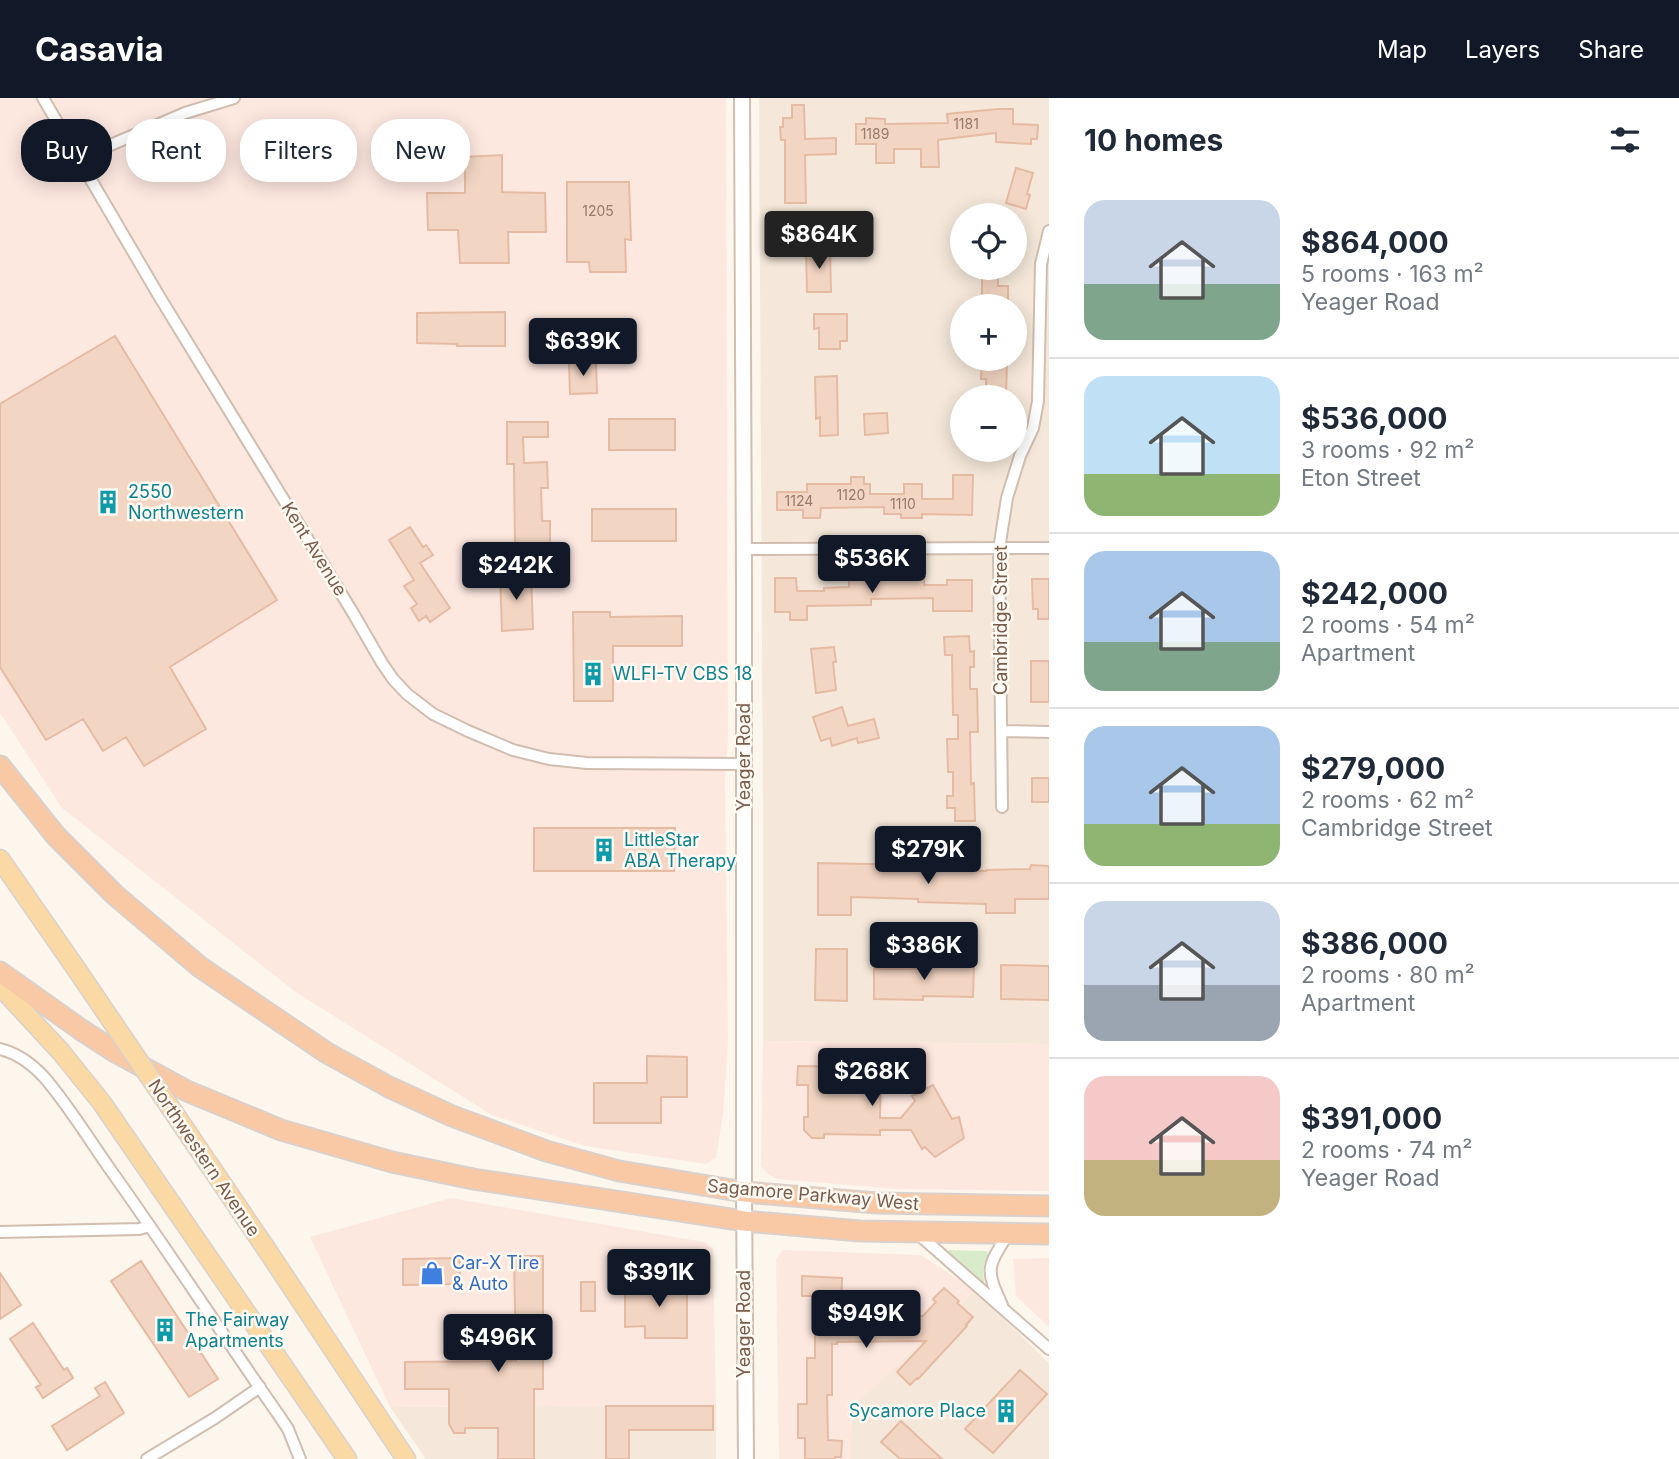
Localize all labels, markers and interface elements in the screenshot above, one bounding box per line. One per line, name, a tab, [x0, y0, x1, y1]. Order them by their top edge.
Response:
text: Casavia	[35, 29, 164, 69]
text: Map	[1377, 35, 1427, 64]
text: Layers	[1465, 35, 1540, 64]
text: Share	[1578, 35, 1644, 64]
house number: 1181	[953, 115, 979, 132]
chip: Buy	[21, 119, 112, 182]
chip: Rent	[126, 119, 226, 182]
chip: Filters	[240, 119, 357, 182]
chip: New	[371, 119, 470, 182]
icon: filters	[1606, 121, 1644, 159]
text: 10 homes	[1084, 122, 1223, 158]
house number: 1189	[861, 125, 889, 142]
house number: 1205	[582, 202, 614, 219]
map controls	[950, 203, 1027, 462]
button: locate	[950, 203, 1027, 280]
pin: $864K	[770, 212, 868, 271]
text: $864K	[780, 220, 858, 248]
text: $864,000	[1301, 224, 1449, 260]
icon: home	[1140, 228, 1224, 312]
text: 5 rooms · 163 m²	[1301, 260, 1484, 288]
text: Yeager Road	[1301, 288, 1440, 316]
button: +	[950, 294, 1027, 371]
pin: $639K	[534, 318, 632, 378]
text: $639K	[545, 327, 621, 355]
button: −	[950, 385, 1027, 462]
text: $536,000	[1301, 400, 1448, 436]
icon: home	[1140, 404, 1224, 488]
text: 3 rooms · 92 m²	[1301, 436, 1474, 464]
text: Eton Street	[1301, 464, 1421, 492]
place label: 2550 Northwestern	[128, 481, 244, 523]
house number: 1120	[837, 486, 865, 503]
building icon: 2550 Northwestern	[94, 488, 122, 516]
house number: 1124	[785, 492, 813, 509]
house number: 1110	[890, 495, 916, 512]
street label: Kent Avenue	[277, 498, 352, 600]
pin: $536K	[823, 536, 921, 595]
pin: $242K	[467, 542, 565, 602]
text: $536K	[834, 544, 910, 572]
street label: Cambridge Street	[990, 545, 1011, 695]
text: $242K	[478, 551, 554, 579]
text: $242,000	[1301, 575, 1448, 611]
icon: home	[1140, 579, 1224, 663]
text: 2 rooms · 54 m²	[1301, 611, 1475, 639]
text: Apartment	[1301, 639, 1415, 667]
building icon: WLFI-TV CBS 18	[579, 660, 607, 688]
place label: WLFI-TV CBS 18	[613, 663, 752, 684]
street label: Yeager Road	[733, 703, 754, 811]
text: $279,000	[1301, 750, 1445, 786]
icon: home	[1140, 754, 1224, 838]
text: 2 rooms · 62 m²	[1301, 786, 1474, 814]
text: Cambridge Street	[1301, 814, 1493, 842]
pin: $279K	[879, 826, 977, 886]
place label: LittleStar ABA Therapy	[624, 829, 736, 871]
text: $279K	[891, 835, 965, 863]
building icon: LittleStar ABA Therapy	[590, 836, 618, 864]
pin: $386K	[875, 922, 973, 982]
text: $386,000	[1301, 925, 1448, 961]
icon: home	[1140, 929, 1224, 1013]
text: $386K	[886, 931, 962, 959]
text: 2 rooms · 80 m²	[1301, 961, 1475, 989]
text: Apartment	[1301, 989, 1415, 1017]
pin: $268K	[823, 1048, 921, 1108]
text: $268K	[834, 1057, 910, 1085]
street label: Northwestern Avenue	[144, 1075, 265, 1240]
text: $391,000	[1301, 1100, 1442, 1136]
icon: home	[1140, 1104, 1224, 1188]
text: 2 rooms · 74 m²	[1301, 1136, 1473, 1164]
text: Yeager Road	[1301, 1164, 1440, 1192]
street label: Sagamore Parkway West	[706, 1175, 920, 1214]
pin: $391K	[610, 1250, 708, 1309]
place label: Car-X Tire & Auto	[452, 1252, 539, 1294]
text: $391K	[623, 1258, 695, 1286]
shop icon: Car-X Tire & Auto	[418, 1259, 446, 1287]
street label: Yeager Road	[733, 1270, 754, 1378]
pin: $949K	[817, 1290, 915, 1350]
text: $949K	[827, 1299, 905, 1327]
place label: The Fairway Apartments	[185, 1309, 289, 1351]
pin: $496K	[449, 1314, 547, 1374]
building icon: The Fairway Apartments	[151, 1316, 179, 1344]
text: $496K	[459, 1323, 537, 1351]
building icon: Sycamore Place	[992, 1397, 1020, 1425]
place label: Sycamore Place	[849, 1400, 986, 1421]

